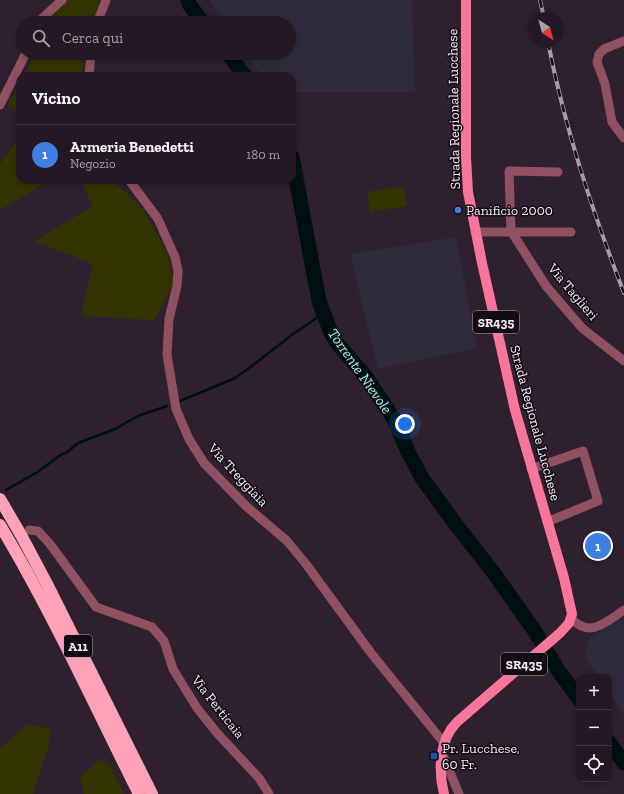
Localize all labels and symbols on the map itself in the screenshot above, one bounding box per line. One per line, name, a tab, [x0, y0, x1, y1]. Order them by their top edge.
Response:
north arrow	[528, 12, 564, 48]
street label: Strada Regionale Lucchese	[444, 28, 464, 189]
place label: Panificio 2000	[466, 202, 553, 219]
marker: Panificio 2000	[453, 205, 463, 215]
street label: Via Taglieri	[544, 259, 602, 324]
road number: SR435	[473, 311, 519, 333]
water label: Torrente Nievole	[324, 325, 396, 417]
street label: Strada Regionale Lucchese	[506, 343, 564, 503]
your location	[395, 414, 415, 434]
street label: Via Treggiaia	[204, 439, 272, 510]
pin: 1	[585, 531, 611, 561]
road number: A11	[64, 635, 92, 657]
road number: SR435	[501, 653, 547, 675]
street label: Via Perticaia	[187, 671, 248, 742]
place label: Pr. Lucchese, 60 Fr.	[442, 740, 520, 773]
marker: Pr. Lucchese, 60 Fr.	[429, 751, 439, 761]

